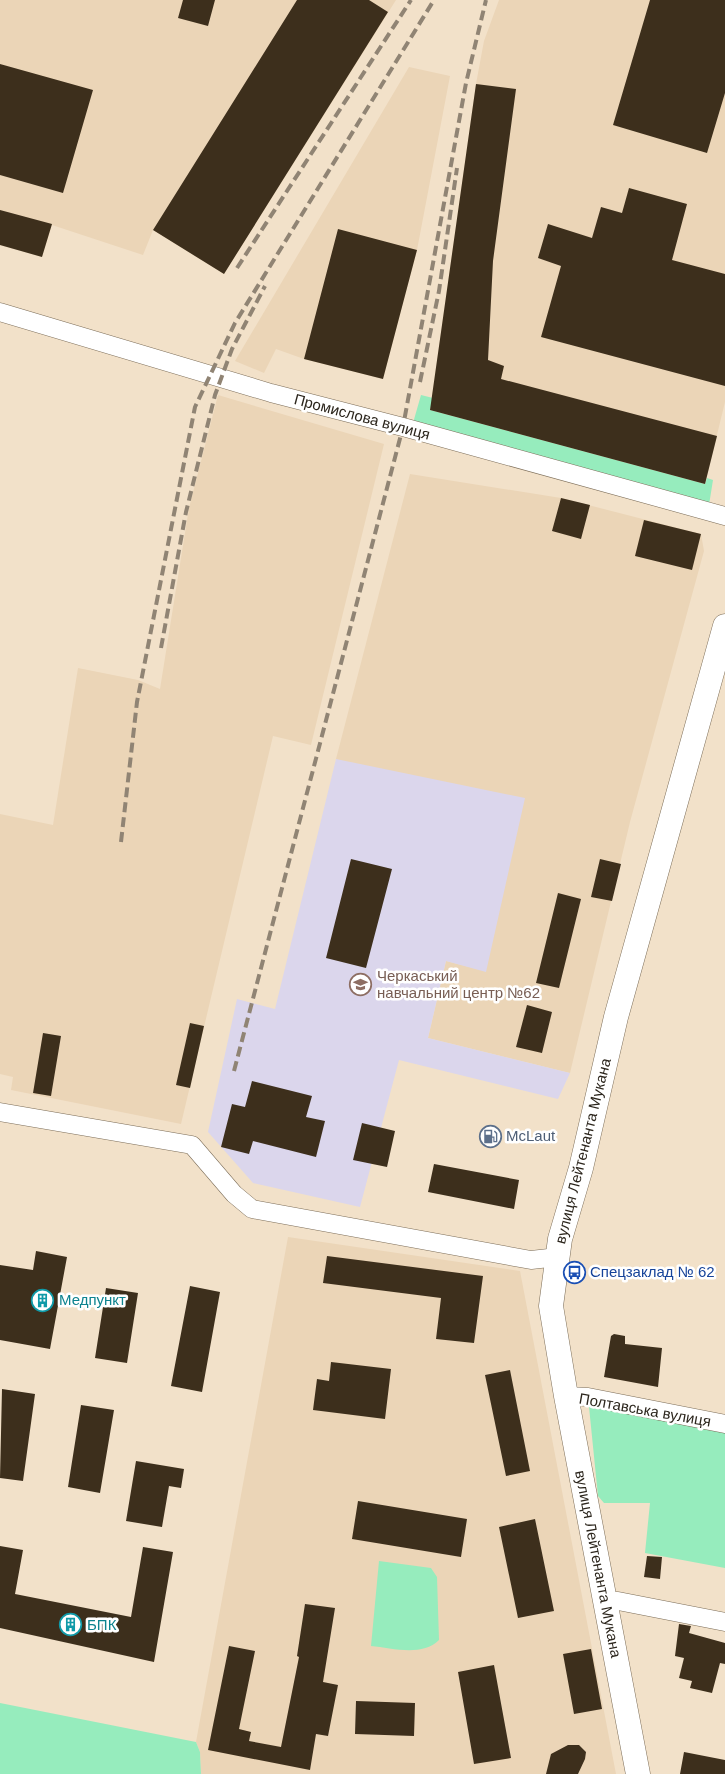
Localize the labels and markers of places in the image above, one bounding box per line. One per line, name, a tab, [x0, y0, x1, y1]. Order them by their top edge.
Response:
place label: Черкаський навчальний центр №62	[377, 967, 540, 1001]
school or university icon: Черкаський навчальний центр №62	[349, 973, 373, 997]
fuel station icon: McLaut	[478, 1124, 502, 1148]
place label: McLaut	[506, 1127, 556, 1144]
bus stop icon: Спецзаклад № 62	[562, 1260, 586, 1284]
place label: Спецзаклад № 62	[590, 1263, 715, 1280]
building icon: Медпункт	[31, 1288, 55, 1312]
place label: Медпункт	[59, 1291, 126, 1308]
building icon: БПК	[59, 1613, 83, 1637]
place label: БПК	[87, 1616, 117, 1633]

